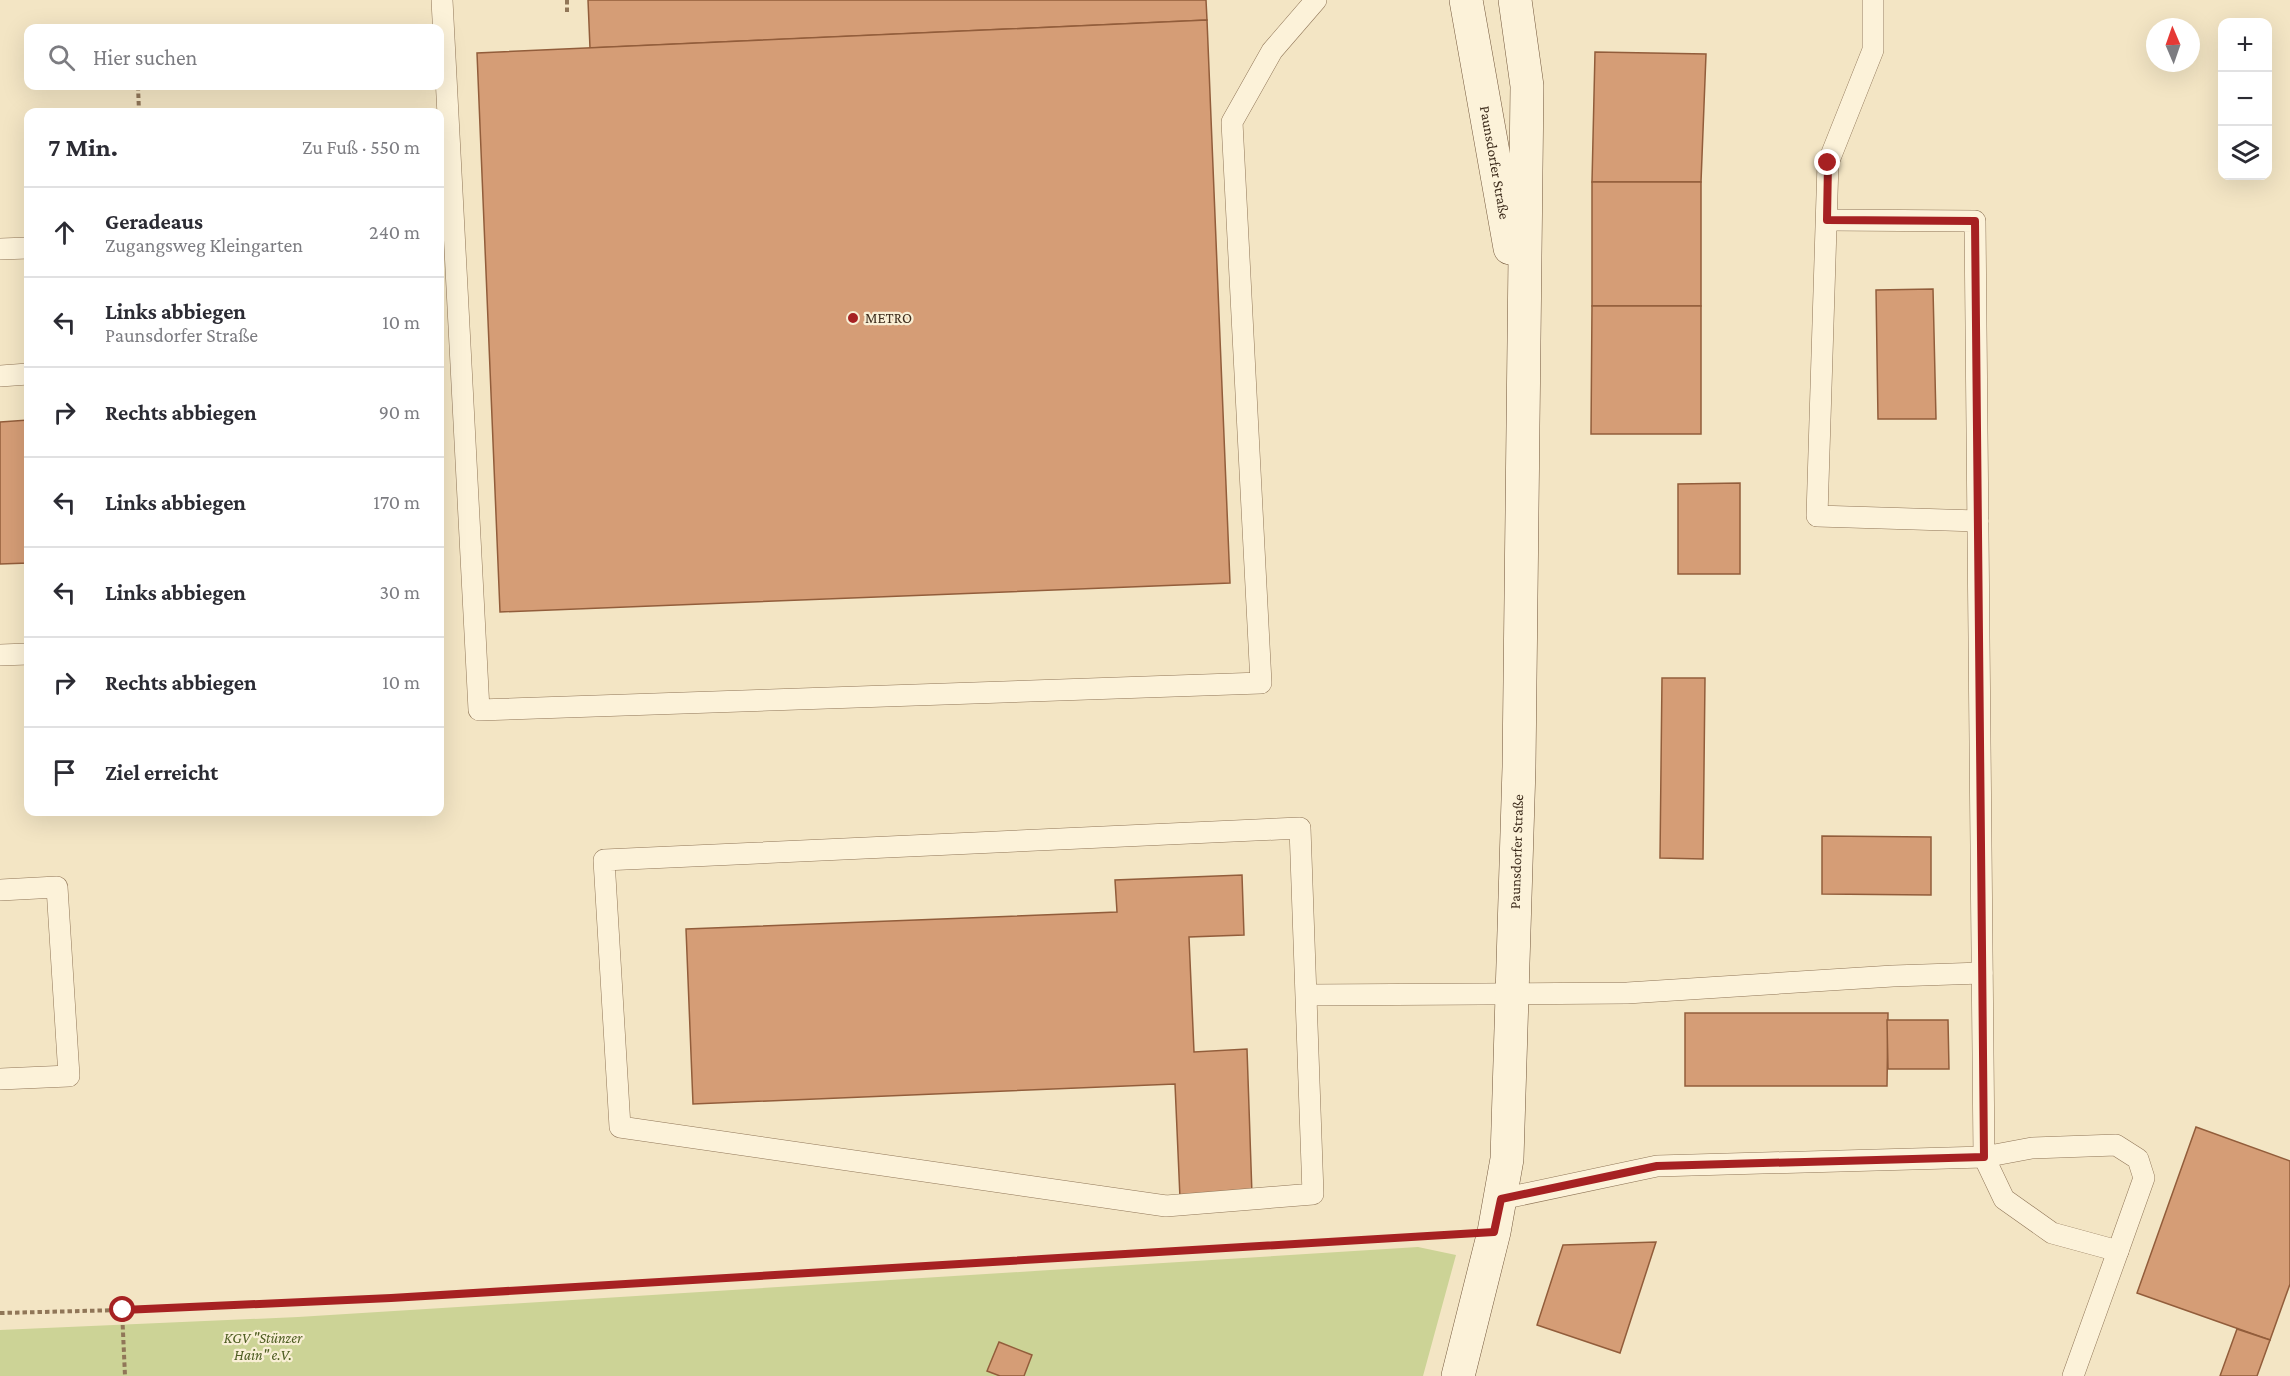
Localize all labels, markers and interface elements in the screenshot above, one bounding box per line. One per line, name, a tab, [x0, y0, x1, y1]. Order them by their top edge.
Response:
north arrow	[2146, 18, 2200, 72]
map controls	[2218, 18, 2272, 180]
button: +	[2218, 18, 2272, 72]
search box	[24, 24, 444, 90]
icon: search	[45, 41, 78, 74]
text: Hier suchen	[93, 45, 197, 70]
button: −	[2218, 72, 2272, 126]
street label: Paunsdorfer Straße	[1477, 104, 1513, 221]
button: layers	[2218, 126, 2272, 180]
text: 7 Min.	[48, 133, 118, 162]
text: Zu Fuß · 550 m	[302, 136, 420, 158]
route end	[1814, 149, 1840, 175]
text: Geradeaus	[105, 209, 203, 234]
icon: ahead	[48, 216, 81, 249]
text: 240 m	[369, 221, 420, 243]
text: Zugangsweg Kleingarten	[105, 234, 303, 256]
text: Links abbiegen	[105, 299, 246, 324]
icon: left	[48, 306, 81, 339]
place label: METRO	[865, 310, 912, 326]
text: 10 m	[382, 311, 420, 333]
marker: METRO	[846, 311, 860, 325]
text: Paunsdorfer Straße	[105, 324, 258, 346]
icon: right	[48, 396, 81, 429]
text: Rechts abbiegen	[105, 400, 257, 425]
text: 90 m	[379, 401, 420, 423]
icon: left	[48, 486, 81, 519]
text: Links abbiegen	[105, 490, 246, 515]
text: 170 m	[373, 491, 420, 513]
icon: left	[48, 576, 81, 609]
text: Links abbiegen	[105, 580, 246, 605]
text: 30 m	[379, 581, 420, 603]
icon: right	[48, 666, 81, 699]
text: Rechts abbiegen	[105, 670, 257, 695]
text: 10 m	[382, 671, 420, 693]
icon: arrive	[48, 756, 81, 789]
text: Ziel erreicht	[105, 760, 218, 785]
street label: Paunsdorfer Straße	[1507, 794, 1526, 909]
route start	[109, 1296, 135, 1322]
park label: KGV "Stünzer Hain" e.V.	[224, 1330, 303, 1363]

